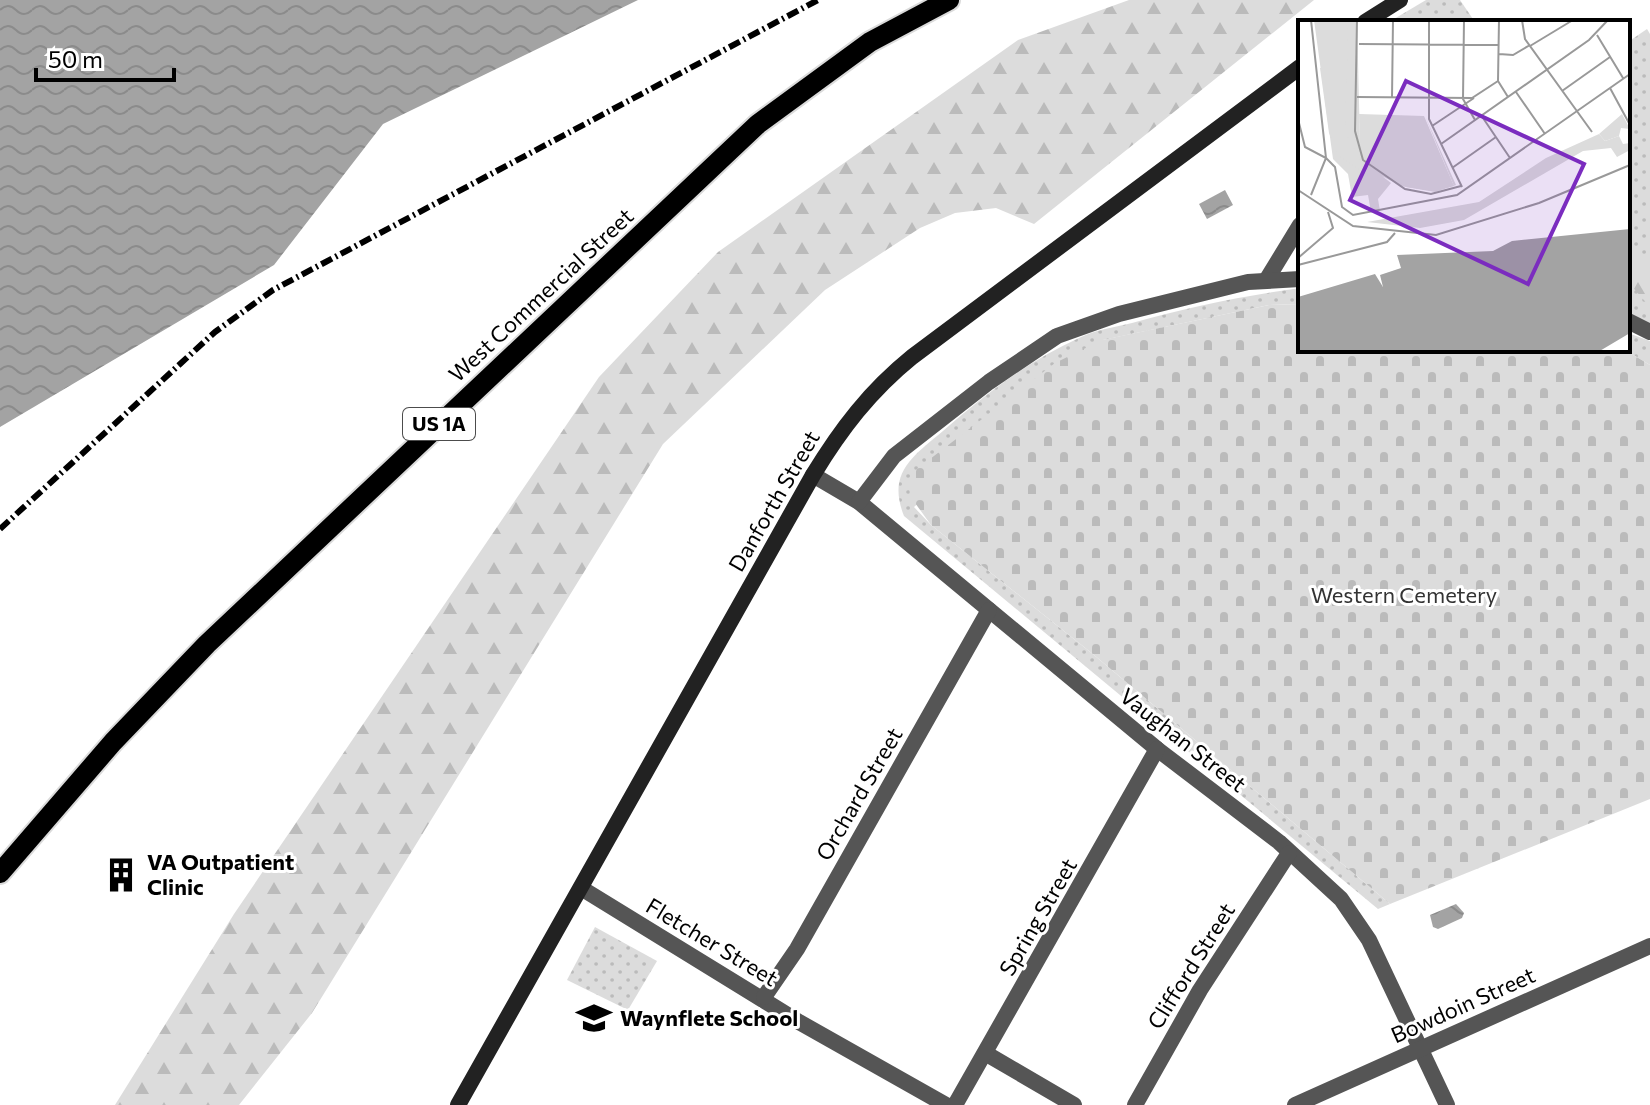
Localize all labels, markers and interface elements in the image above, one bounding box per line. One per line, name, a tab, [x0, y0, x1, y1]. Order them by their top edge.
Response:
inset map	[1298, 20, 1630, 352]
scale bar	[36, 32, 174, 82]
text: 50 m	[48, 44, 103, 73]
street label: West Commercial Street	[443, 202, 638, 387]
road number: US 1A	[403, 408, 475, 440]
street label: Danforth Street	[722, 425, 825, 576]
park label: Western Cemetery	[1311, 581, 1497, 608]
street label: Vaughan Street	[1115, 682, 1252, 797]
street label: Orchard Street	[810, 723, 907, 865]
place label: VA Outpatient Clinic	[147, 848, 294, 900]
street label: Spring Street	[993, 853, 1082, 980]
building icon: VA Outpatient Clinic	[102, 856, 140, 894]
street label: Fletcher Street	[642, 892, 783, 991]
street label: Clifford Street	[1141, 898, 1240, 1034]
street label: Bowdoin Street	[1387, 961, 1539, 1048]
school or university icon: Waynflete School	[575, 999, 613, 1037]
place label: Waynflete School	[620, 1004, 798, 1031]

